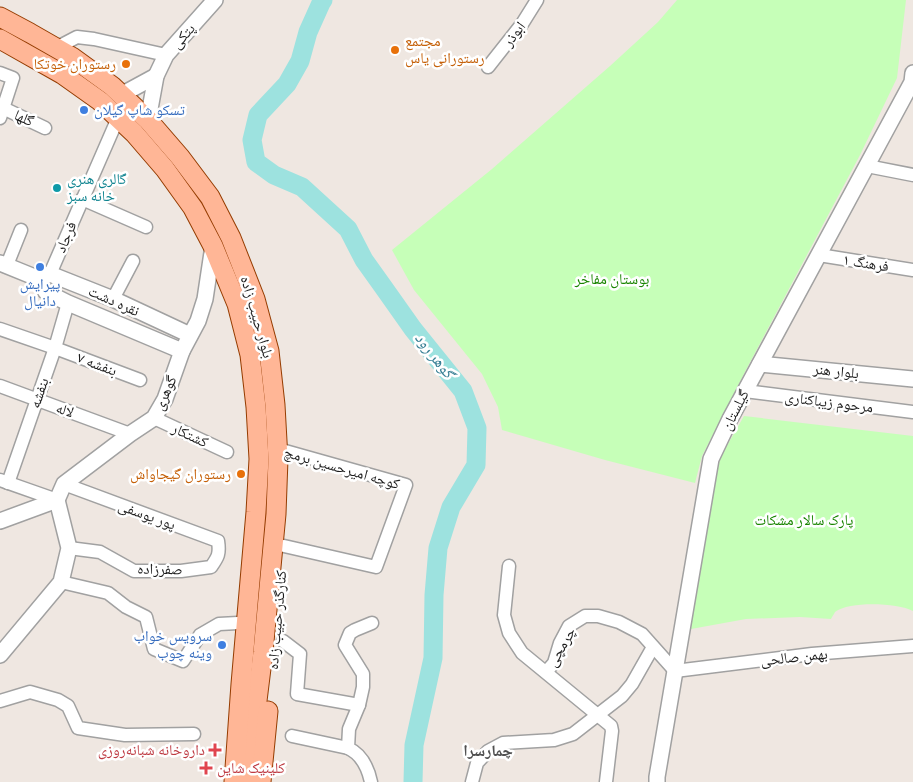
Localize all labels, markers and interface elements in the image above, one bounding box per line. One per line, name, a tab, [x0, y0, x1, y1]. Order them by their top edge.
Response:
street label: ابوذر	[498, 18, 529, 51]
street label: پتکی	[167, 20, 200, 53]
place label: مجتمع رستورانی یاس	[405, 32, 485, 68]
marker: مجتمع رستورانی یاس	[389, 44, 401, 56]
place label: رستوران خوتکا	[34, 55, 116, 74]
marker: رستوران خوتکا	[120, 58, 132, 70]
place label: تسکو شاپ گیلان	[94, 101, 186, 120]
marker: تسکو شاپ گیلان	[78, 104, 90, 116]
street label: گلها	[11, 106, 37, 130]
place label: گالری هنری خانه سبز	[66, 170, 127, 205]
marker: گالری هنری خانه سبز	[51, 182, 63, 194]
street label: فرجاد	[51, 219, 81, 255]
street label: فرهنگ ۱	[842, 250, 890, 276]
marker: پیرایش دانیال	[34, 261, 46, 273]
park label: بوستان مفاخر	[574, 270, 649, 289]
street label: بلوار حبیب زاده	[237, 274, 277, 360]
place label: پیرایش دانیال	[20, 275, 60, 311]
street label: نقره دشت	[86, 282, 142, 320]
water label: گوهر رود	[411, 329, 461, 385]
street label: بنفشه ۷	[74, 348, 120, 380]
street label: بلوار هنر	[811, 360, 860, 382]
street label: گوهری	[149, 372, 182, 414]
street label: بنفشه	[25, 375, 53, 411]
street label: گیلستان	[717, 386, 754, 434]
street label: مرحوم زیباکناری	[784, 388, 874, 417]
street label: لاله	[54, 399, 76, 421]
street label: کشتکار	[168, 418, 211, 451]
street label: کوچه امیرحسین برمچ	[282, 443, 402, 494]
place label: رستوران گیجاواش	[130, 465, 231, 484]
marker: رستوران گیجاواش	[235, 468, 247, 480]
street label: پور یوسفی	[116, 496, 178, 535]
park label: پارک سالار مشکات	[755, 511, 853, 529]
street label: صفرزاده	[137, 560, 183, 578]
street label: کنارگذر حبیب زاده	[264, 570, 290, 670]
street label: چرمچی	[543, 624, 581, 671]
place label: سرویس خواب وینه چوب	[133, 627, 212, 662]
marker: سرویس خواب وینه چوب	[216, 639, 228, 651]
street label: بهمن صالحی	[760, 645, 829, 670]
place label: داروخانه شبانه‌روزی	[98, 741, 205, 760]
district label: چمارسرا	[463, 741, 513, 760]
marker: داروخانه شبانه‌روزی	[209, 744, 221, 756]
place label: کلینیک شاین	[217, 759, 285, 778]
marker: کلینیک شاین	[199, 761, 213, 775]

